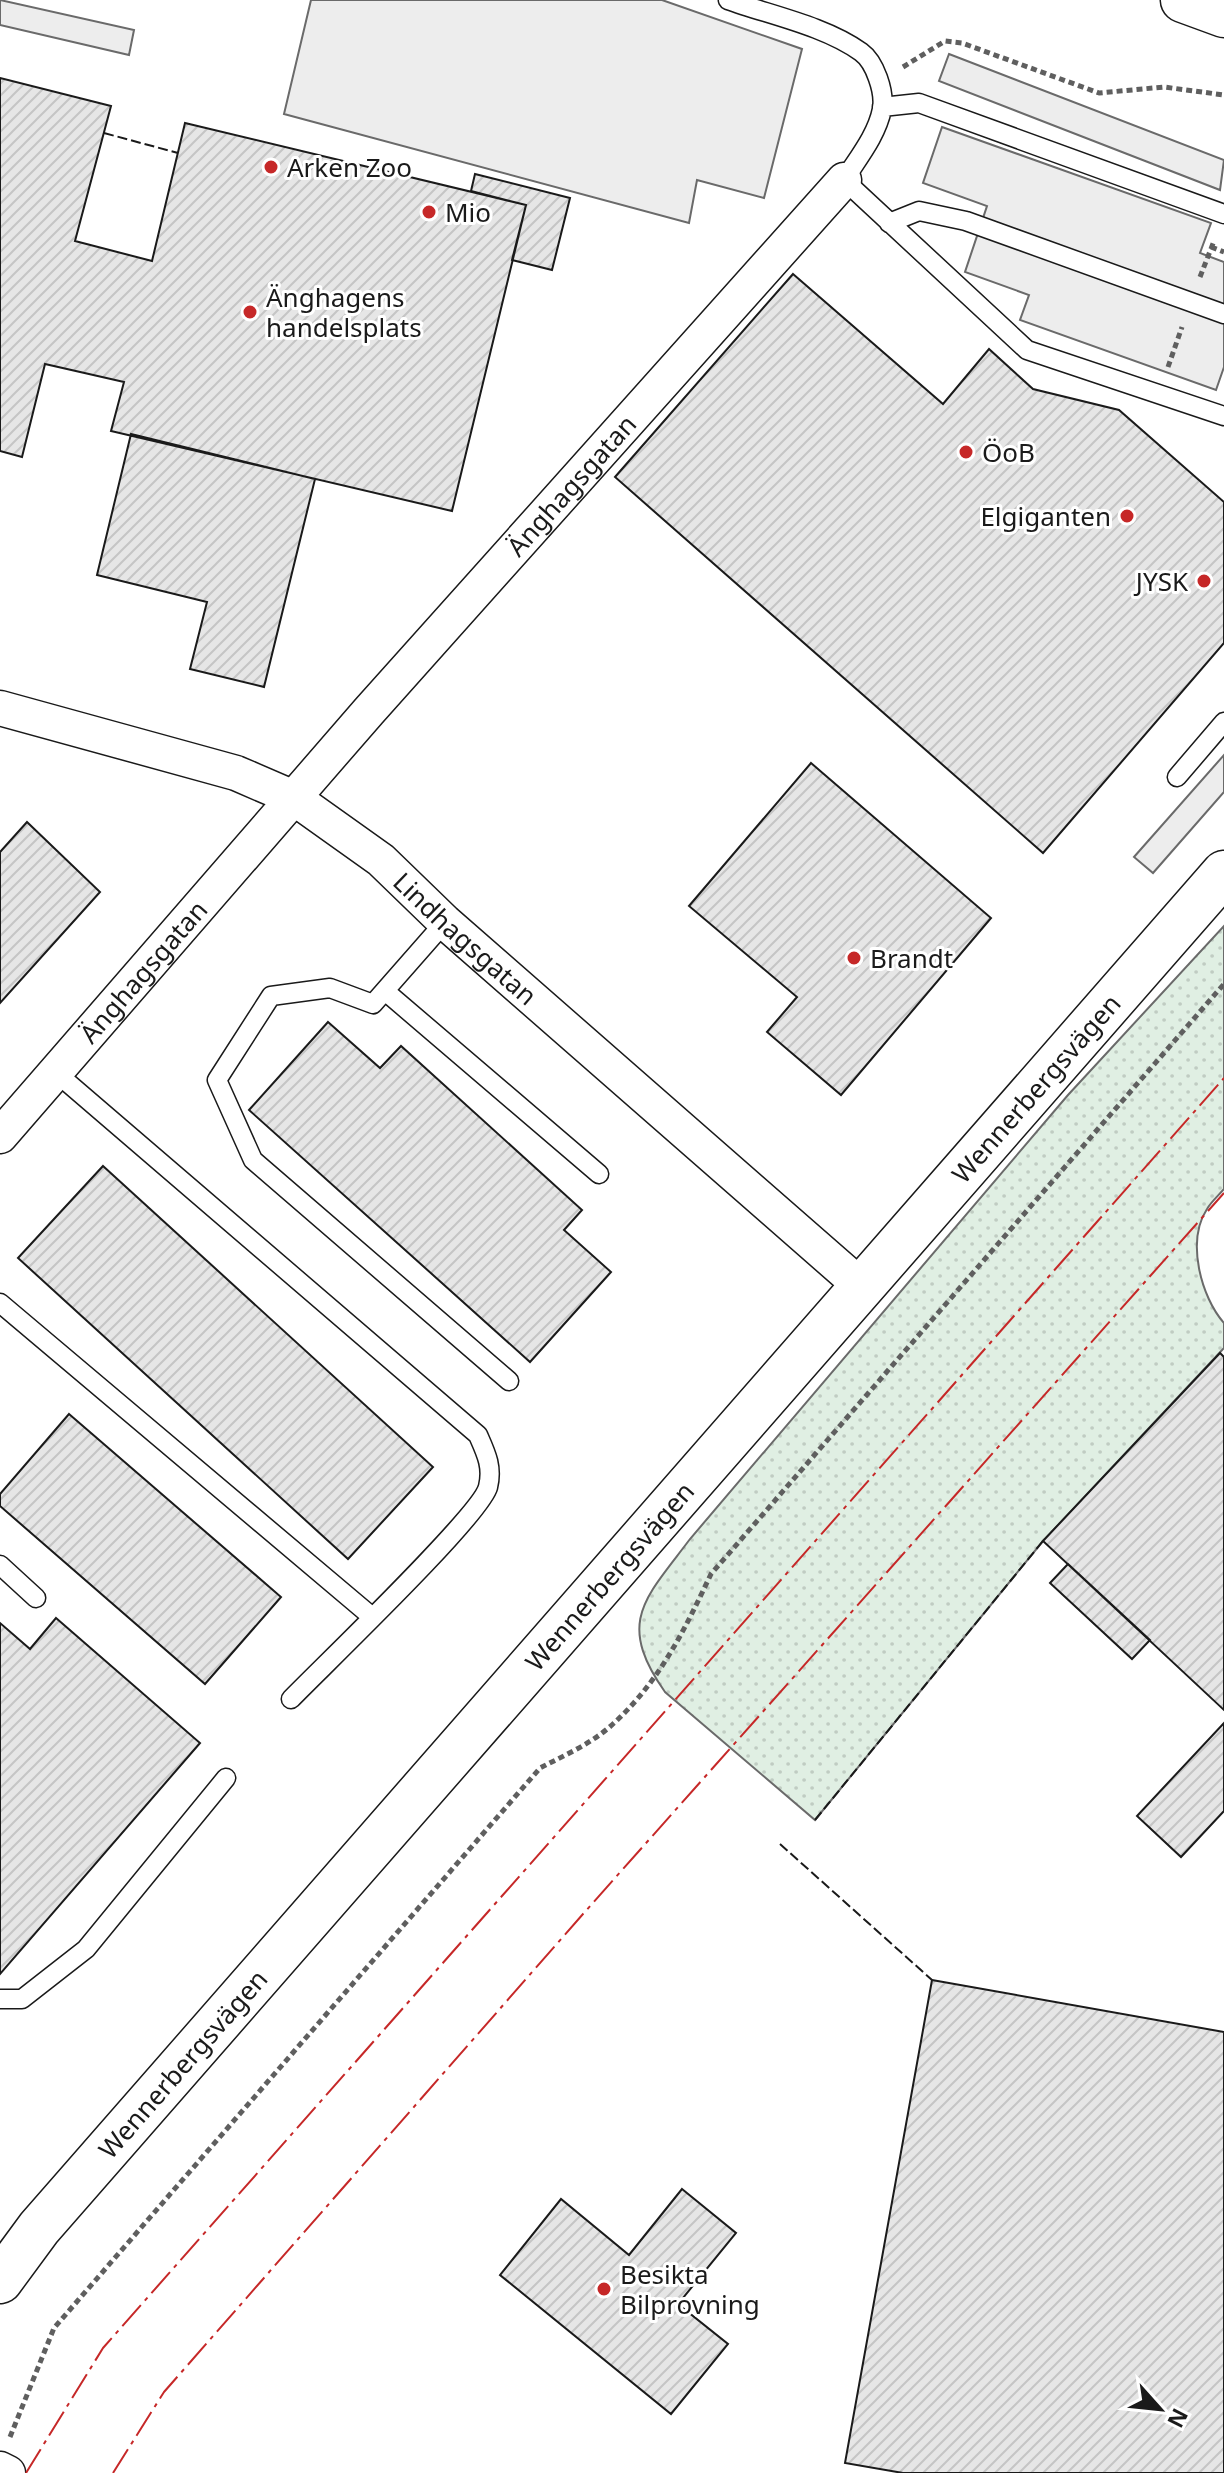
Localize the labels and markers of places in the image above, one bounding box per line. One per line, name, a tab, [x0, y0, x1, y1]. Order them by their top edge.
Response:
place label: Arken Zoo	[287, 149, 412, 185]
marker: Arken Zoo	[262, 158, 280, 176]
place label: Mio	[445, 194, 491, 230]
marker: Mio	[420, 203, 438, 221]
place label: Änghagens handelsplats	[266, 279, 422, 345]
marker: Änghagens handelsplats	[241, 303, 259, 321]
place label: ÖoB	[982, 434, 1035, 470]
marker: ÖoB	[957, 443, 975, 461]
place label: Elgiganten	[980, 498, 1111, 534]
marker: Elgiganten	[1118, 507, 1136, 525]
place label: JYSK	[1133, 563, 1189, 599]
marker: JYSK	[1195, 572, 1213, 590]
place label: Brandt	[870, 940, 953, 976]
marker: Brandt	[845, 949, 863, 967]
place label: Besikta Bilprovning	[620, 2256, 760, 2322]
marker: Besikta Bilprovning	[595, 2280, 613, 2298]

